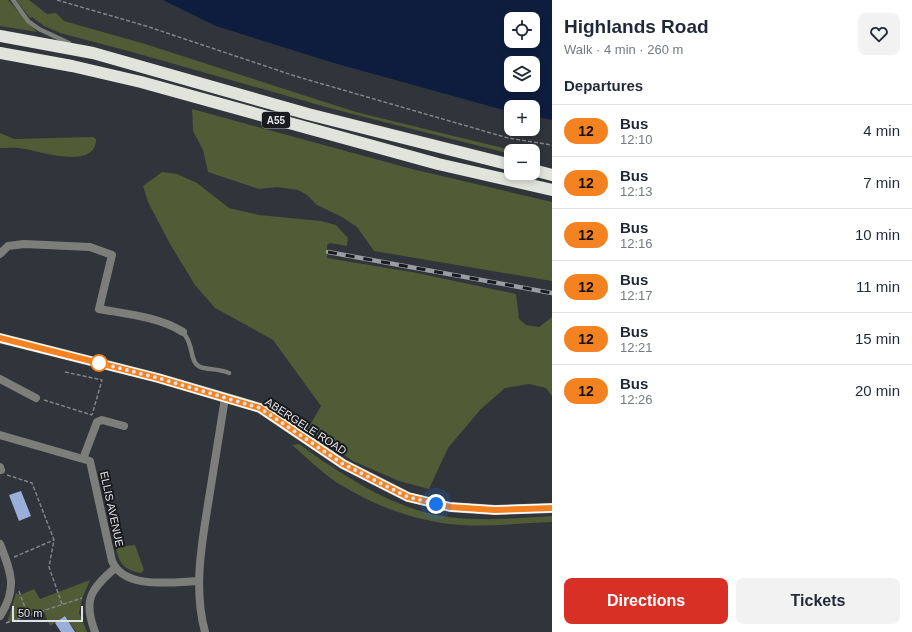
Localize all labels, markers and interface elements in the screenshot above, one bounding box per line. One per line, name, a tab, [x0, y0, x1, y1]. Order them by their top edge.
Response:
map controls	[504, 12, 540, 180]
button: locate	[504, 12, 540, 48]
button: heart	[858, 13, 900, 55]
text: Highlands Road	[564, 16, 709, 37]
text: Walk · 4 min · 260 m	[564, 42, 683, 57]
button: layers	[504, 56, 540, 92]
text: Departures	[564, 77, 643, 94]
button: +	[504, 100, 540, 136]
road number: A55	[262, 112, 290, 128]
text: Bus	[620, 115, 648, 132]
text: 4 min	[863, 122, 900, 139]
text: 12	[578, 123, 594, 139]
text: 12:10	[620, 132, 653, 147]
button: −	[504, 144, 540, 180]
text: Bus	[620, 167, 648, 184]
text: 7 min	[863, 174, 900, 191]
text: 12	[578, 175, 594, 191]
text: 12:13	[620, 184, 653, 199]
text: Bus	[620, 219, 648, 236]
text: 10 min	[855, 226, 900, 243]
text: 12	[578, 227, 594, 243]
text: 12:16	[620, 236, 653, 251]
text: Bus	[620, 271, 648, 288]
text: 11 min	[856, 278, 900, 295]
text: 12	[578, 279, 594, 295]
text: 12:17	[620, 288, 653, 303]
text: Bus	[620, 323, 648, 340]
text: 15 min	[855, 330, 900, 347]
text: 12	[578, 331, 594, 347]
text: 12:21	[620, 340, 653, 355]
unlabelled marker	[90, 354, 108, 372]
text: Bus	[620, 375, 648, 392]
text: 20 min	[855, 382, 900, 399]
text: 12	[578, 383, 594, 399]
text: 12:26	[620, 392, 653, 407]
street label: ABERGELE ROAD	[263, 395, 349, 457]
street label: ELLIS AVENUE	[98, 470, 126, 548]
your location	[426, 494, 446, 514]
button: Directions	[564, 578, 728, 624]
button: Tickets	[736, 578, 900, 624]
scale bar	[12, 604, 83, 623]
text: 50 m	[18, 607, 42, 619]

